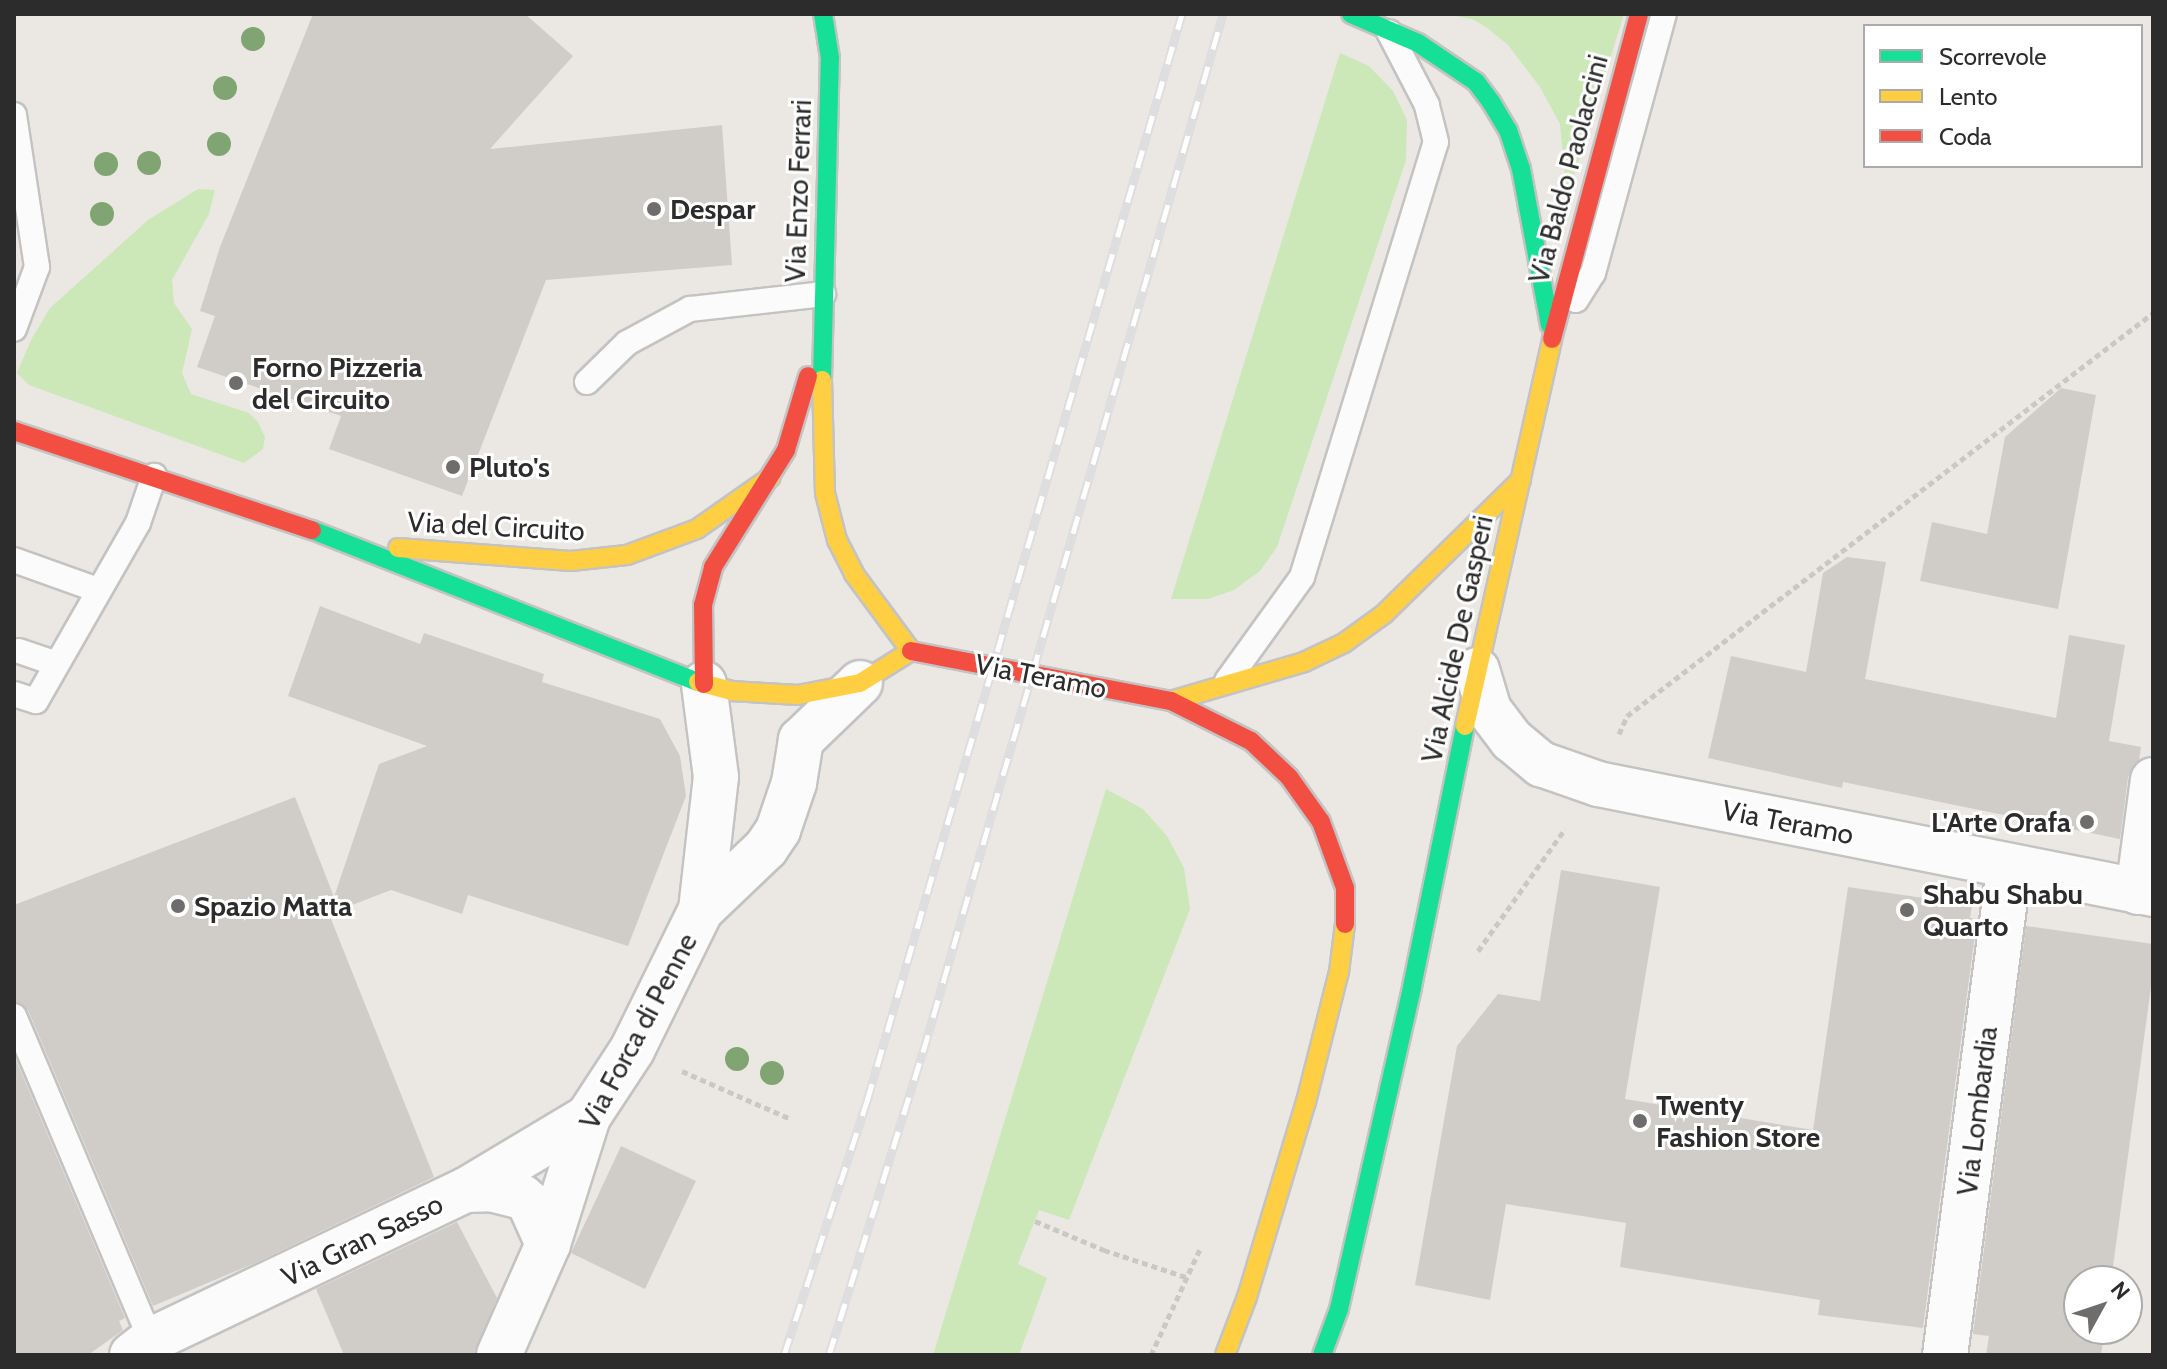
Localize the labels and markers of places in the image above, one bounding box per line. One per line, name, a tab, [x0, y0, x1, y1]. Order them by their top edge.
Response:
place label: Despar	[670, 192, 755, 226]
marker: Despar	[645, 200, 663, 218]
place label: Forno Pizzeria del Circuito	[252, 350, 422, 416]
marker: Forno Pizzeria del Circuito	[227, 374, 245, 392]
place label: Pluto's	[469, 450, 550, 484]
marker: Pluto's	[444, 458, 462, 476]
place label: L'Arte Orafa	[1931, 805, 2071, 839]
marker: L'Arte Orafa	[2078, 813, 2096, 831]
place label: Shabu Shabu Quarto	[1923, 877, 2083, 943]
place label: Spazio Matta	[194, 889, 352, 923]
marker: Spazio Matta	[169, 897, 187, 915]
marker: Shabu Shabu Quarto	[1898, 901, 1916, 919]
place label: Twenty Fashion Store	[1656, 1088, 1820, 1154]
marker: Twenty Fashion Store	[1631, 1112, 1649, 1130]

